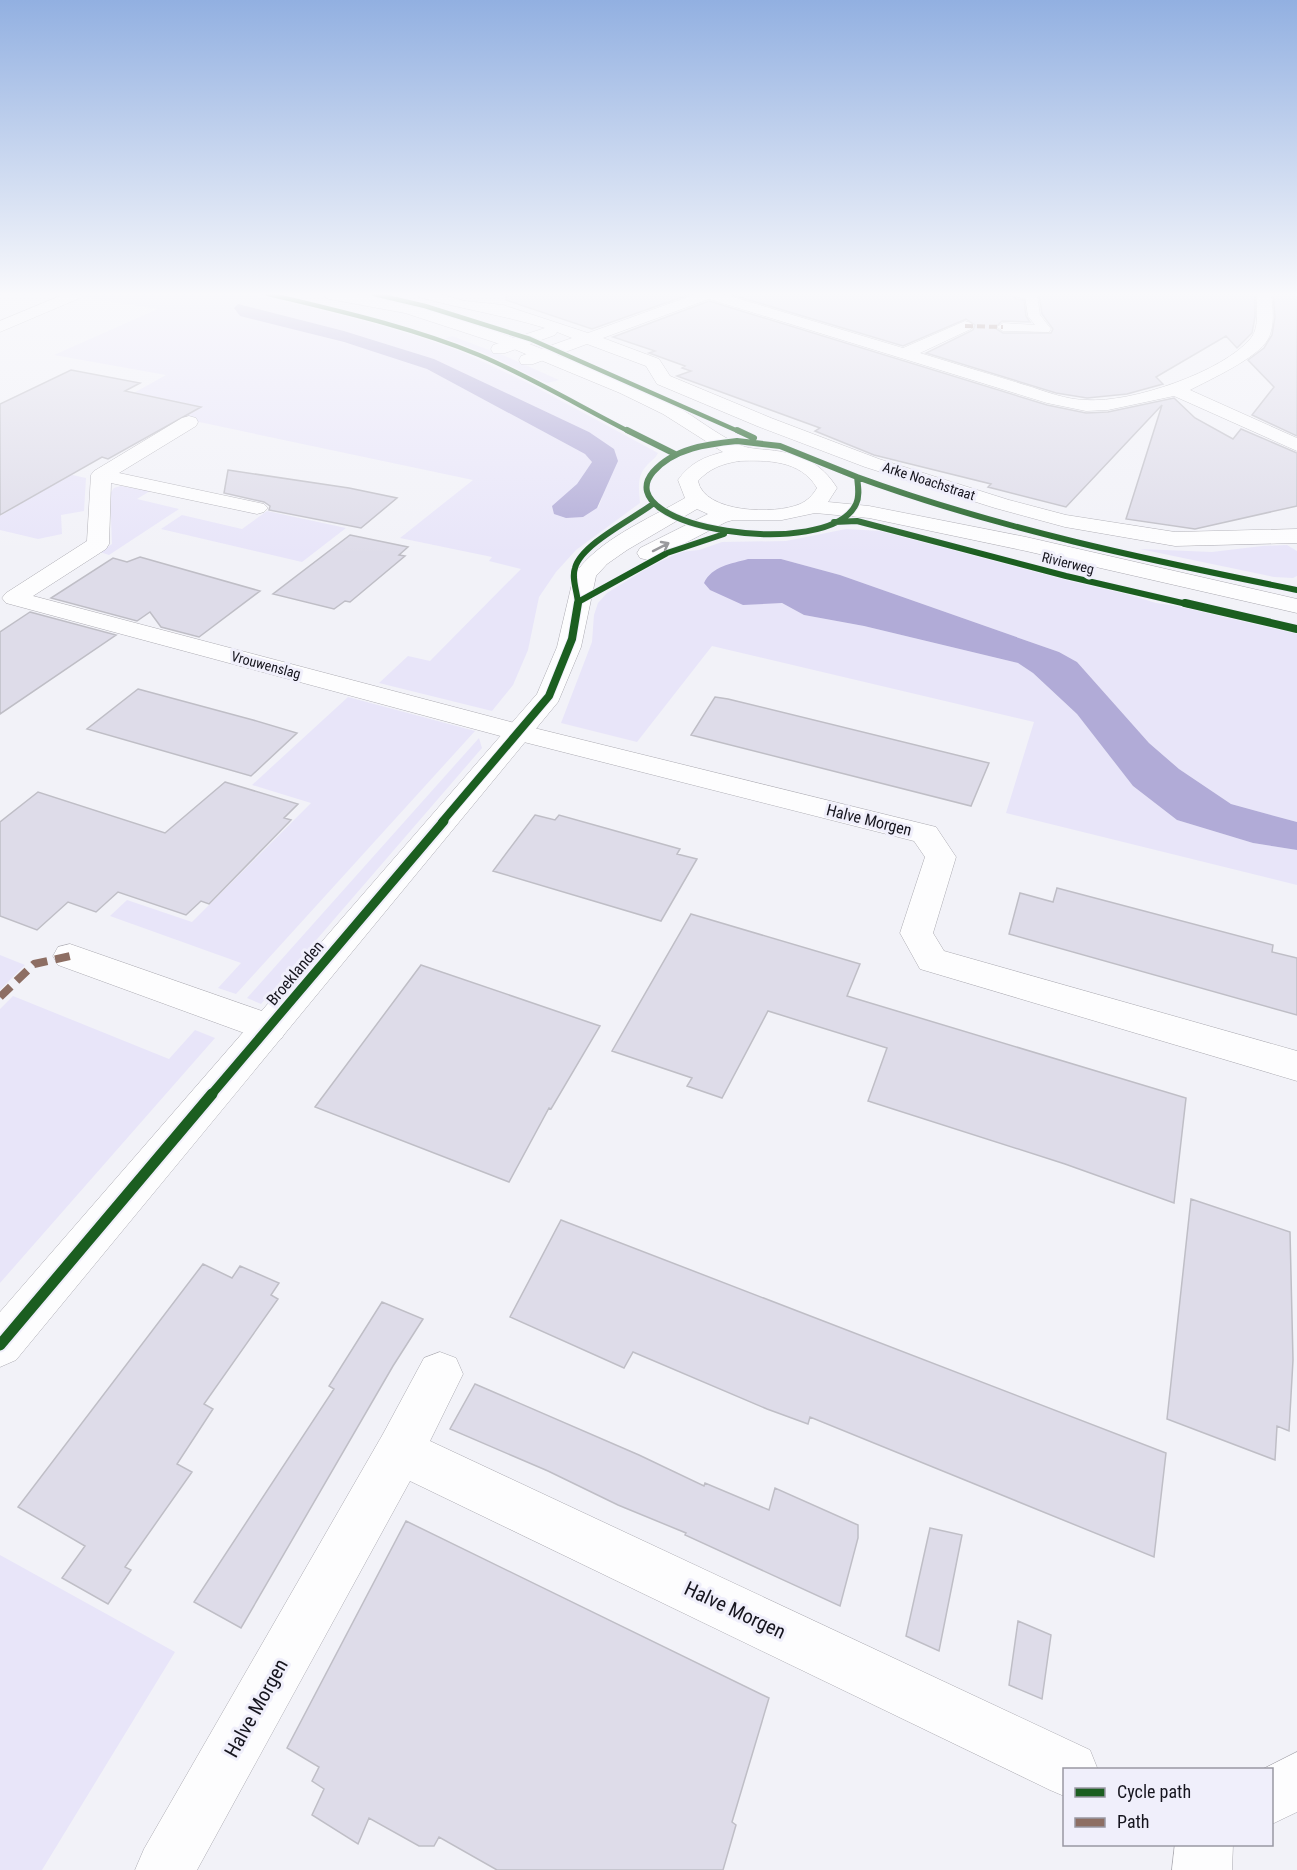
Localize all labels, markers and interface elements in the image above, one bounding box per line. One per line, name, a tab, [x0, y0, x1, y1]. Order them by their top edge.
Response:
street label: Arke Noachstraat	[881, 459, 977, 503]
one-way arrow	[652, 540, 670, 552]
street label: Rivierweg	[1040, 549, 1096, 577]
street label: Vrouwenslag	[230, 648, 302, 682]
street label: Halve Morgen	[824, 800, 914, 840]
street label: Broeklanden	[263, 937, 327, 1009]
street label: Halve Morgen	[681, 1576, 789, 1644]
street label: Halve Morgen	[219, 1655, 293, 1761]
legend	[1063, 1768, 1273, 1846]
text: Cycle path	[1117, 1781, 1191, 1802]
text: Path	[1117, 1811, 1150, 1832]

